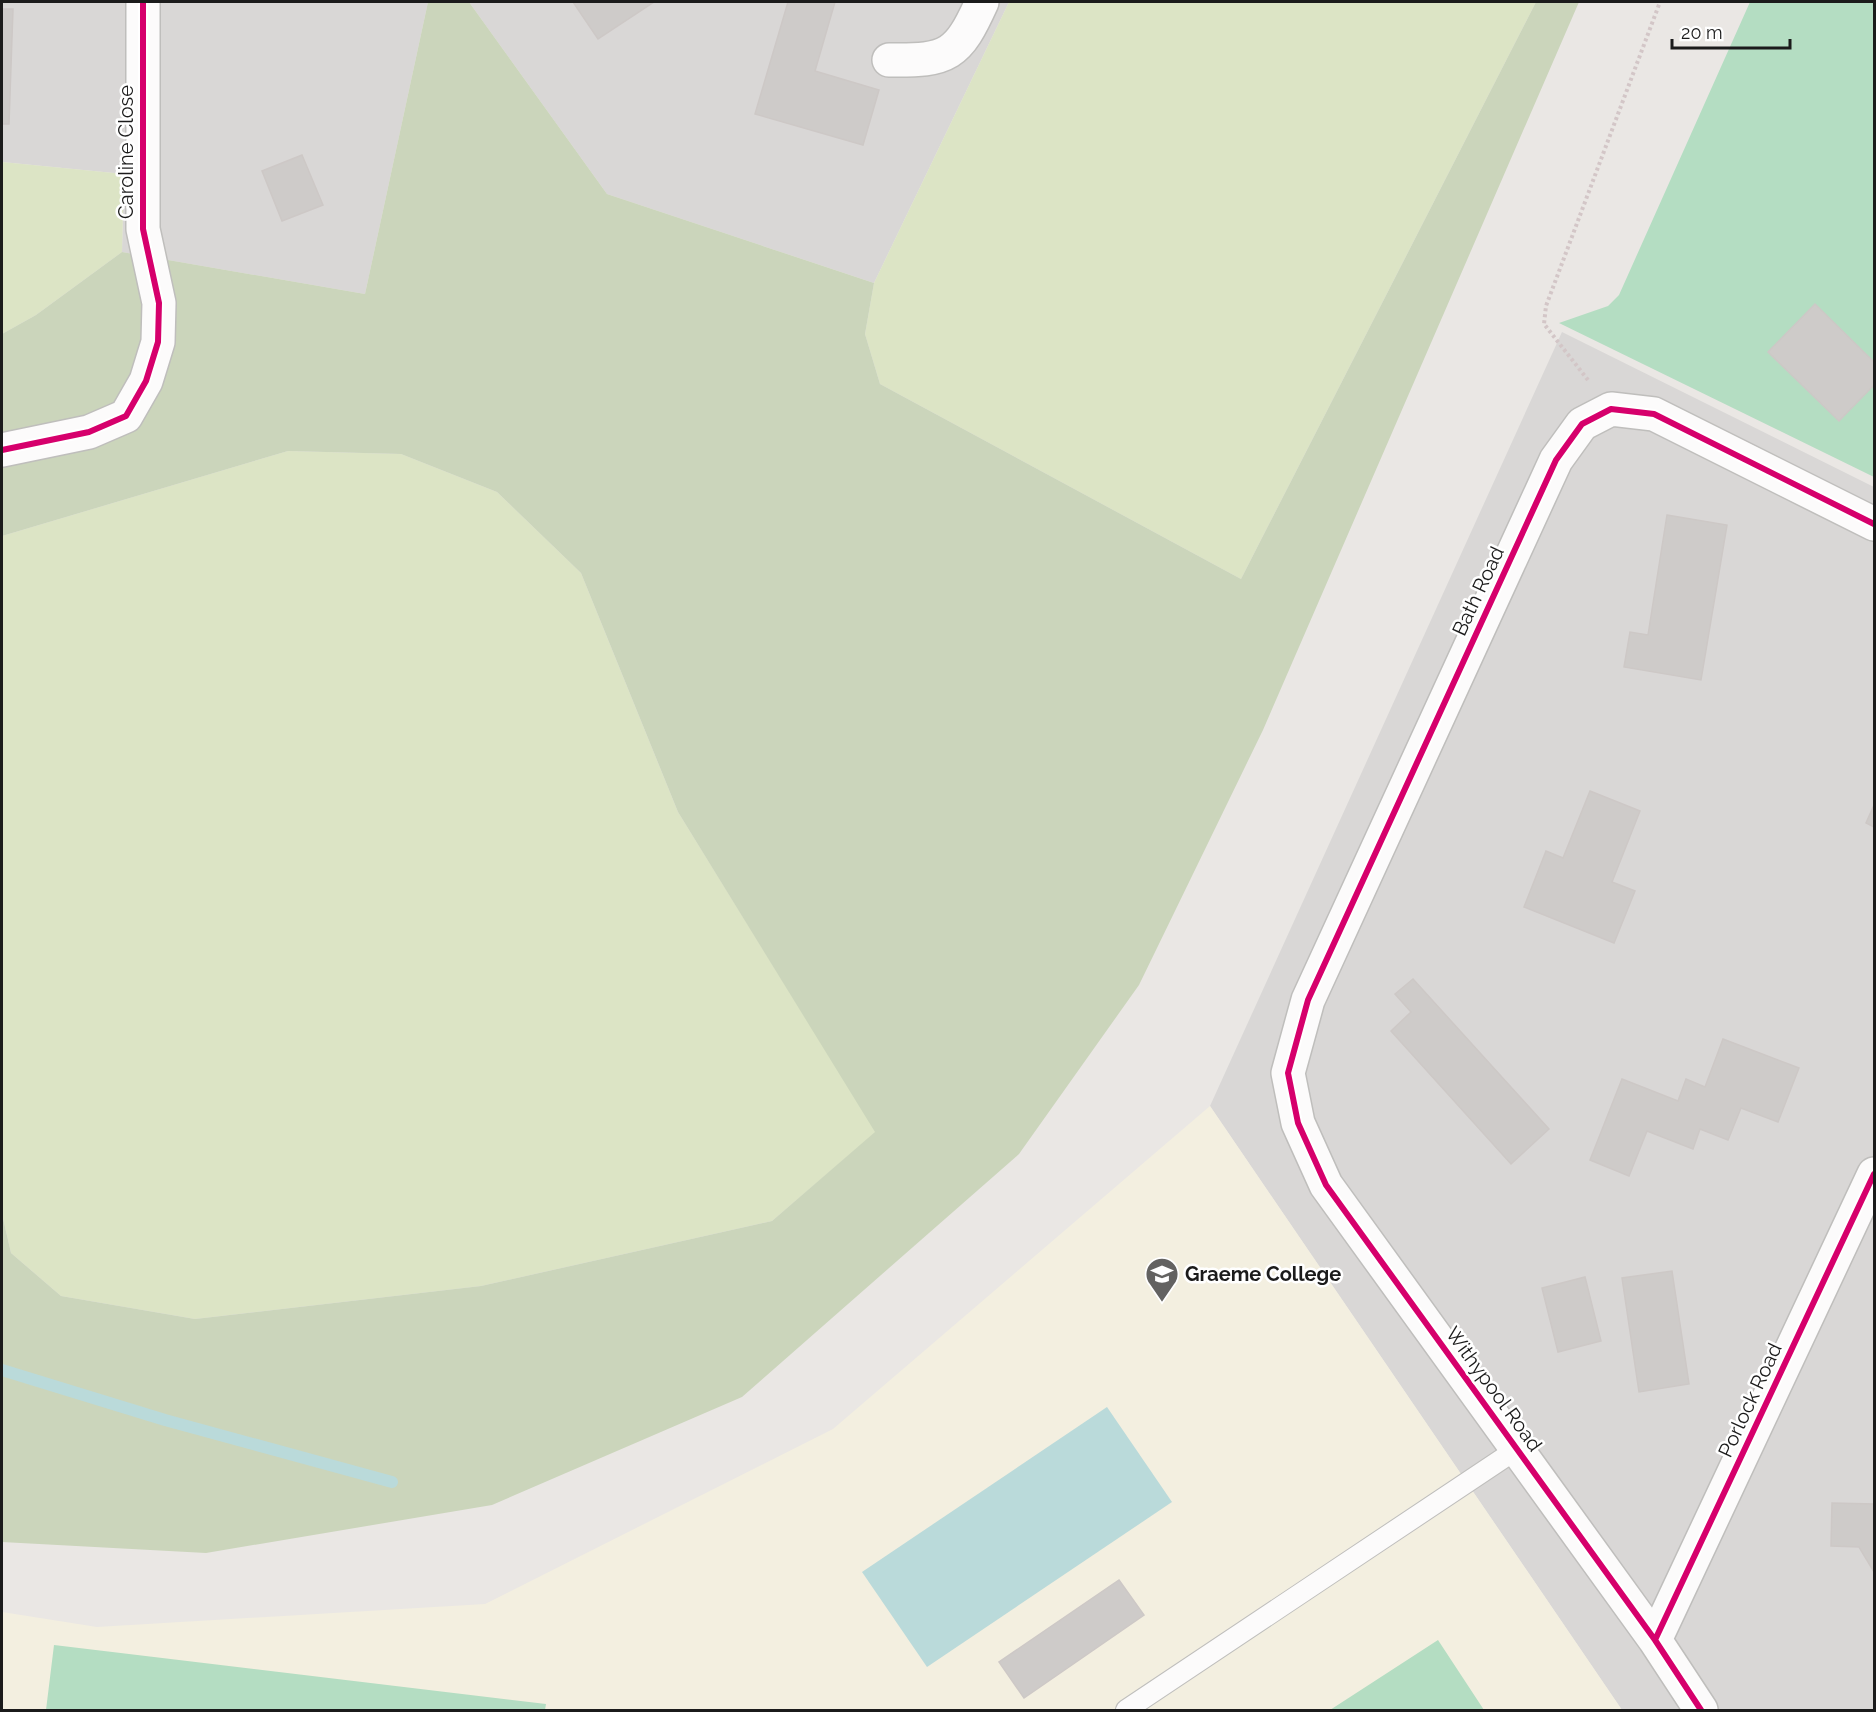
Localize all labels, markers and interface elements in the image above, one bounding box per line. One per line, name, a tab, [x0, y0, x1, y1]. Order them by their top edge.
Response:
scale bar	[1672, 12, 1790, 50]
text: 20 m	[1681, 22, 1723, 43]
street label: Caroline Close	[114, 85, 138, 219]
street label: Bath Road	[1447, 543, 1509, 639]
school or university icon: Graeme College	[1144, 1256, 1180, 1303]
place label: Graeme College	[1185, 1262, 1341, 1286]
street label: Withypool Road	[1441, 1322, 1547, 1456]
street label: Porlock Road	[1713, 1339, 1787, 1461]

